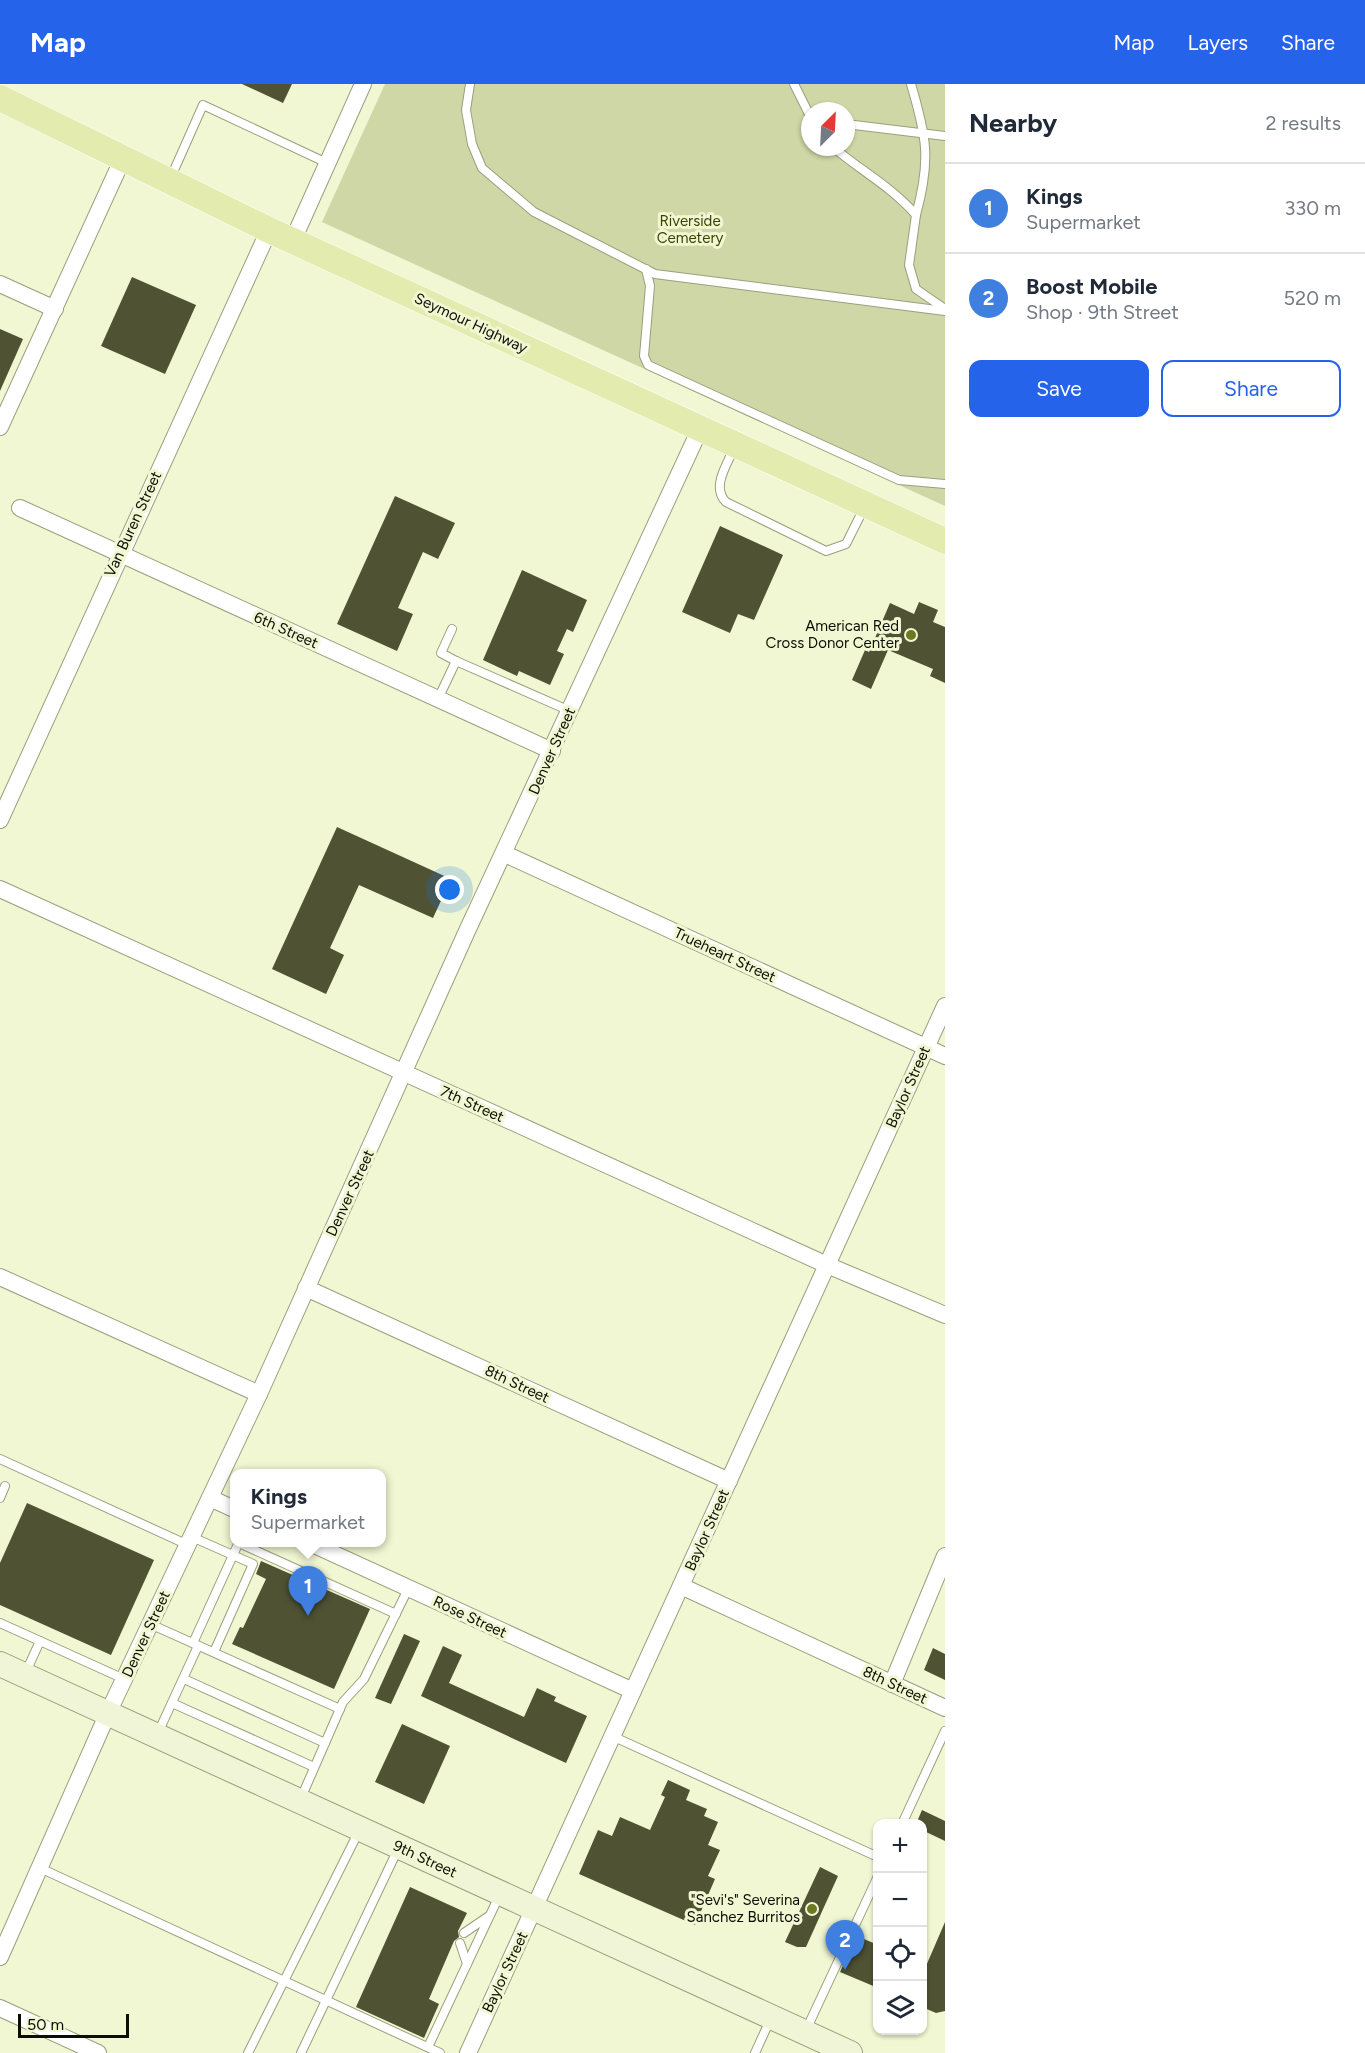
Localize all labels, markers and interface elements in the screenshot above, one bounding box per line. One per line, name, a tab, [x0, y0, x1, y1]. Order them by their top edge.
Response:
text: Map	[30, 25, 86, 59]
text: Map	[1114, 30, 1154, 55]
text: Layers	[1187, 30, 1248, 55]
text: Share	[1281, 30, 1335, 55]
north arrow	[801, 102, 855, 156]
text: Nearby	[969, 107, 1057, 139]
text: 2 results	[1265, 111, 1341, 135]
text: Kings	[1026, 183, 1082, 210]
text: 1	[984, 196, 993, 220]
text: 330 m	[1284, 196, 1341, 220]
text: Supermarket	[1026, 210, 1141, 234]
park label: Riverside Cemetery	[657, 212, 723, 247]
text: Boost Mobile	[1026, 273, 1157, 300]
text: 2	[983, 286, 994, 310]
text: 520 m	[1284, 286, 1341, 310]
street label: Seymour Highway	[412, 289, 530, 357]
text: Shop · 9th Street	[1026, 300, 1179, 324]
button: Save	[969, 360, 1149, 417]
button: Share	[1161, 360, 1341, 417]
street label: Van Buren Street	[101, 468, 165, 580]
street label: 6th Street	[251, 608, 321, 652]
place label: American Red Cross Donor Center	[766, 617, 899, 652]
marker: American Red Cross Donor Center	[904, 628, 918, 642]
street label: Denver Street	[525, 704, 579, 797]
your location	[435, 875, 464, 904]
street label: Trueheart Street	[671, 924, 779, 987]
street label: Baylor Street	[882, 1043, 934, 1131]
street label: 7th Street	[437, 1082, 507, 1126]
street label: Denver Street	[322, 1147, 378, 1239]
street label: 8th Street	[482, 1361, 552, 1407]
popup	[230, 1469, 386, 1547]
text: Kings	[251, 1483, 307, 1510]
street label: Baylor Street	[681, 1486, 733, 1574]
text: Supermarket	[251, 1510, 365, 1534]
pin: 1	[288, 1566, 328, 1616]
street label: Denver Street	[118, 1588, 174, 1680]
street label: Rose Street	[430, 1592, 510, 1642]
street label: 8th Street	[860, 1662, 930, 1708]
map controls	[873, 1819, 927, 2035]
button: +	[873, 1819, 927, 1873]
street label: 9th Street	[390, 1836, 460, 1882]
button: −	[873, 1873, 927, 1927]
place label: "Sevi's" Severina Sanchez Burritos	[687, 1891, 800, 1926]
marker: "Sevi's" Severina Sanchez Burritos	[805, 1902, 819, 1916]
pin: 2	[826, 1920, 864, 1970]
button: locate	[873, 1927, 927, 1981]
street label: Baylor Street	[478, 1928, 532, 2015]
button: layers	[873, 1981, 927, 2035]
scale bar	[18, 2011, 129, 2038]
text: 50 m	[27, 2015, 64, 2034]

